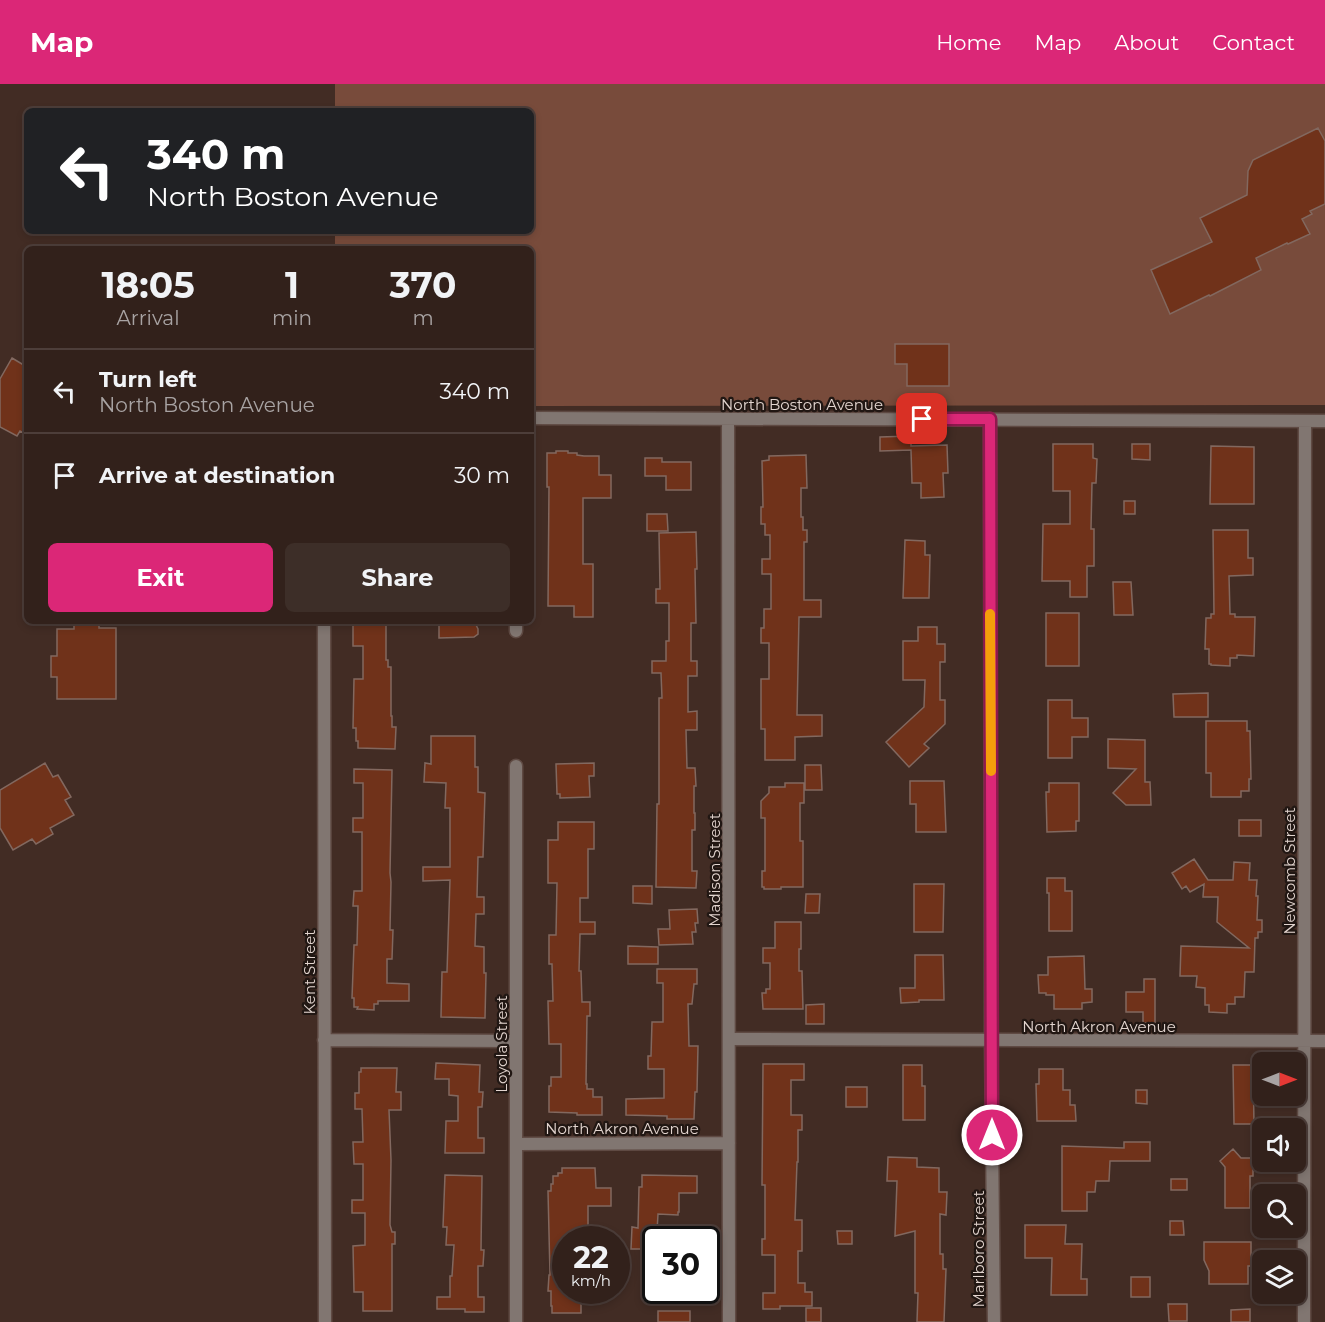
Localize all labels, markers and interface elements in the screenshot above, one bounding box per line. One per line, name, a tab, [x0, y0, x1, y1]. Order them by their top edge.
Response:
text: Map	[30, 25, 93, 59]
text: Home	[936, 30, 1001, 55]
text: Map	[1034, 30, 1081, 55]
text: About	[1114, 30, 1179, 55]
text: Contact	[1212, 30, 1295, 55]
text: 340 m	[147, 128, 285, 180]
icon: left	[48, 132, 126, 210]
text: North Boston Avenue	[147, 180, 438, 213]
text: 18:05	[101, 263, 195, 307]
text: 1	[285, 263, 299, 307]
text: 370	[390, 263, 457, 307]
text: Arrival	[116, 306, 180, 330]
text: min	[272, 306, 312, 330]
text: m	[412, 306, 434, 330]
text: Turn left	[99, 366, 197, 393]
icon: left	[48, 375, 81, 408]
text: 340 m	[439, 378, 510, 405]
text: North Boston Avenue	[99, 393, 315, 417]
pin	[896, 393, 947, 444]
street label: North Boston Avenue	[721, 395, 883, 414]
icon: arrive	[905, 402, 938, 435]
icon: arrive	[48, 459, 81, 492]
text: Arrive at destination	[99, 462, 335, 489]
text: 30 m	[454, 462, 510, 489]
button: Exit	[48, 543, 273, 612]
button: Share	[285, 543, 510, 612]
street label: Newcomb Street	[1280, 807, 1299, 935]
street label: Madison Street	[705, 813, 724, 927]
street label: Kent Street	[300, 930, 319, 1014]
street label: Loyola Street	[492, 995, 511, 1093]
street label: North Akron Avenue	[1022, 1017, 1176, 1036]
north arrow	[1252, 1052, 1306, 1106]
map controls	[1252, 1052, 1306, 1304]
position arrow	[960, 1103, 1024, 1167]
button: sound	[1252, 1118, 1306, 1172]
street label: North Akron Avenue	[545, 1119, 699, 1138]
button: search	[1252, 1184, 1306, 1238]
street label: Marlboro Street	[969, 1190, 988, 1308]
speed limit sign: 30	[642, 1226, 720, 1304]
text: 22	[573, 1239, 609, 1276]
button: layers	[1252, 1250, 1306, 1304]
text: km/h	[571, 1271, 611, 1290]

